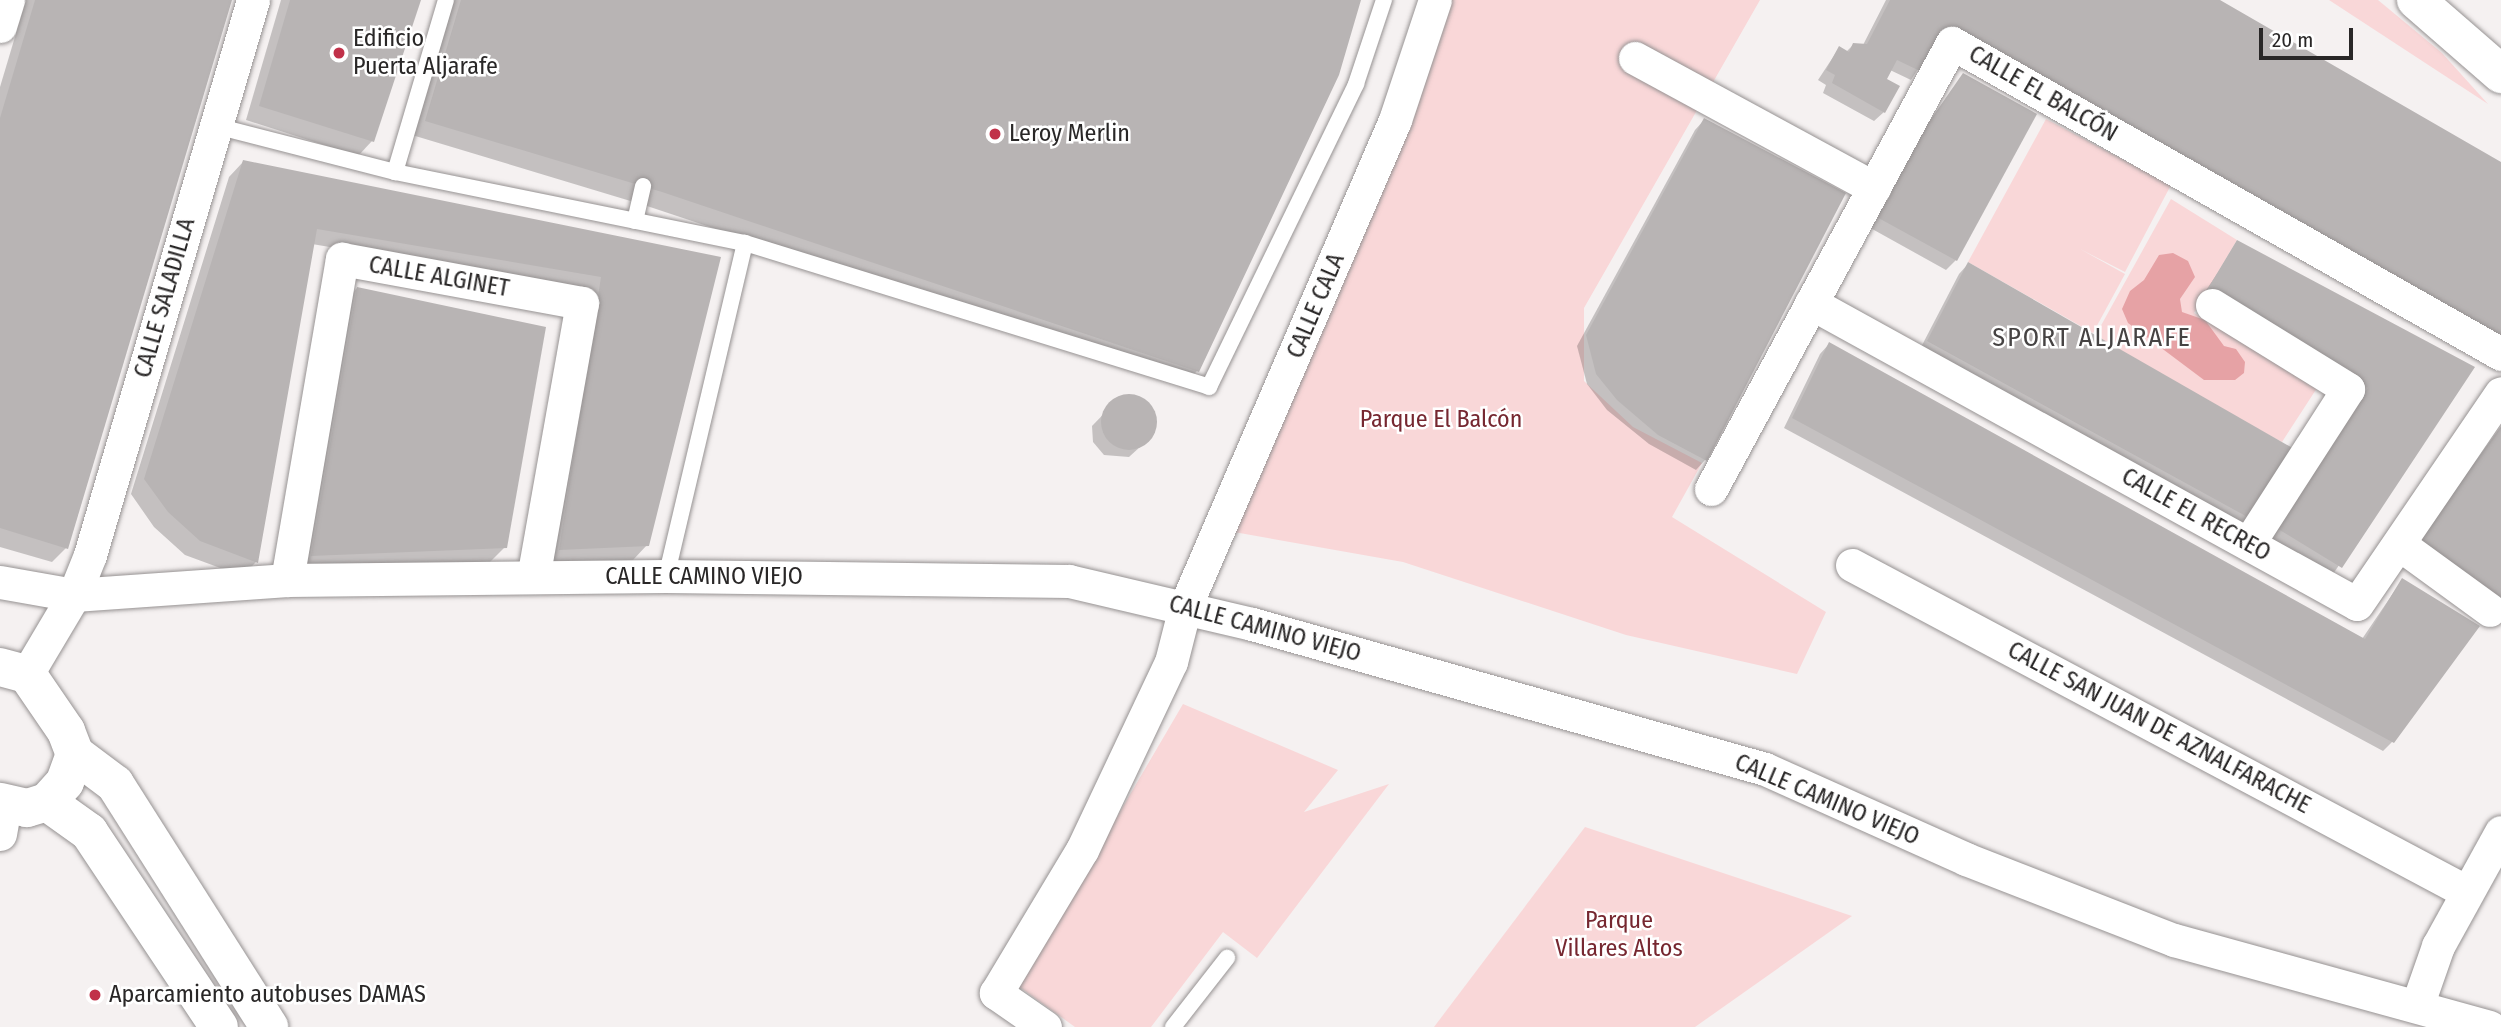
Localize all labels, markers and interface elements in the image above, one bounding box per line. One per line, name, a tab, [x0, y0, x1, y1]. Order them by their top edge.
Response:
scale bar	[2263, 14, 2358, 58]
place label: Edificio Puerta Aljarafe	[353, 25, 498, 81]
text: 20 m	[2272, 27, 2313, 53]
street label: CALLE EL BALCÓN	[1963, 40, 2123, 148]
marker: Edificio Puerta Aljarafe	[331, 45, 347, 61]
place label: Leroy Merlin	[1009, 120, 1130, 148]
marker: Leroy Merlin	[987, 126, 1003, 142]
street label: CALLE SALADILLA	[128, 215, 202, 381]
street label: CALLE CALA	[1281, 249, 1351, 363]
street label: CALLE ALGINET	[367, 250, 511, 304]
district label: SPORT ALJARAFE	[1994, 322, 2190, 354]
park label: Parque El Balcón	[1360, 406, 1522, 434]
street label: CALLE EL RECREO	[2116, 462, 2276, 568]
street label: CALLE CAMINO VIEJO	[605, 563, 803, 591]
street label: CALLE CAMINO VIEJO	[1166, 590, 1364, 668]
street label: CALLE SAN JUAN DE AZNALFARACHE	[2003, 636, 2315, 820]
street label: CALLE CAMINO VIEJO	[1730, 748, 1924, 852]
park label: Parque Villares Altos	[1555, 907, 1683, 963]
place label: Aparcamiento autobuses DAMAS	[109, 981, 426, 1009]
marker: Aparcamiento autobuses DAMAS	[87, 987, 103, 1003]

